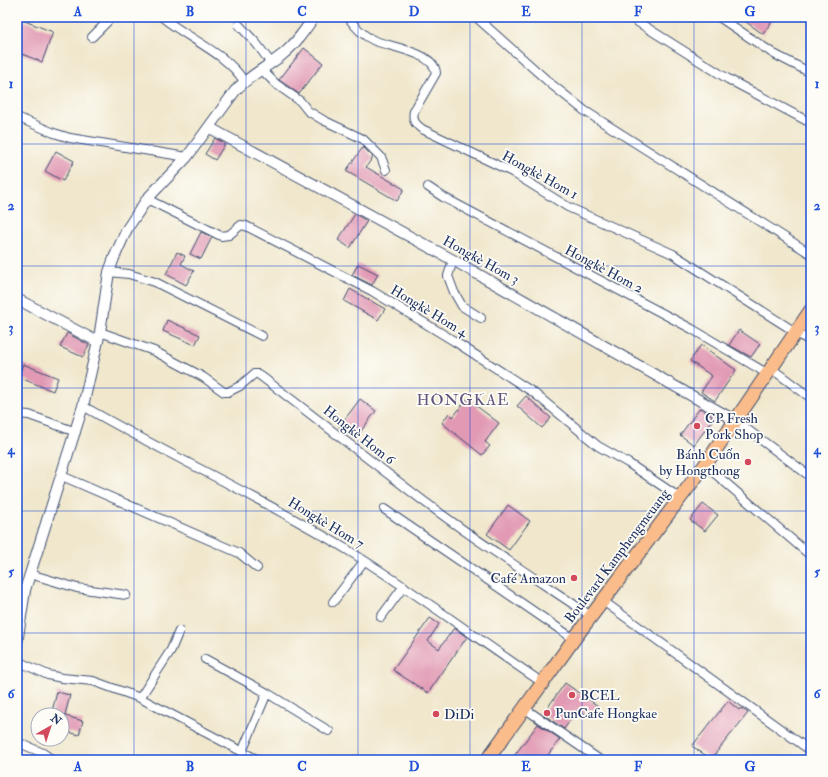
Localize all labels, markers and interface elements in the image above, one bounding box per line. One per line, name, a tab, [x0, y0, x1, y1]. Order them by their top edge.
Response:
text: A	[73, 4, 83, 20]
text: B	[186, 4, 194, 20]
text: C	[297, 4, 307, 20]
text: D	[409, 4, 420, 20]
text: E	[521, 4, 531, 20]
text: F	[634, 4, 643, 20]
text: G	[745, 4, 756, 20]
text: 1	[9, 76, 14, 92]
text: 1	[815, 76, 820, 92]
street label: Hongkè Hom 1	[499, 147, 581, 203]
text: 2	[8, 198, 15, 214]
text: 2	[814, 198, 821, 214]
street label: Hongkè Hom 3	[440, 232, 522, 288]
street label: Hongkè Hom 2	[562, 241, 646, 297]
street label: Hongkè Hom 4	[387, 281, 472, 341]
text: 3	[9, 320, 14, 336]
text: 3	[815, 320, 820, 336]
district label: HONGKAE	[416, 390, 510, 410]
street label: Hongkè Hom 6	[320, 402, 399, 469]
place label: CP Fresh Pork Shop	[705, 410, 763, 444]
marker: CP Fresh Pork Shop	[692, 421, 702, 431]
text: 4	[6, 442, 15, 458]
text: 4	[812, 442, 821, 458]
place label: Bánh Cuốn by Hongthong	[659, 446, 741, 480]
marker: Bánh Cuốn by Hongthong	[743, 457, 753, 467]
street label: Boulevard Kamphengmeuang	[561, 485, 675, 627]
street label: Hongkè Hom 7	[285, 494, 368, 553]
text: 5	[8, 564, 14, 580]
text: 5	[814, 564, 820, 580]
place label: Café Amazon	[491, 570, 566, 587]
marker: Café Amazon	[569, 573, 579, 583]
text: 6	[8, 686, 16, 702]
text: 6	[814, 686, 822, 702]
place label: BCEL	[580, 687, 620, 704]
marker: BCEL	[567, 690, 577, 700]
place label: PunCafe Hongkae	[555, 705, 657, 722]
place label: DiDi	[444, 706, 475, 723]
north arrow	[30, 707, 70, 747]
marker: PunCafe Hongkae	[542, 708, 552, 718]
marker: DiDi	[431, 709, 441, 719]
text: N	[47, 711, 65, 728]
text: A	[73, 759, 83, 775]
text: B	[186, 759, 194, 775]
text: C	[297, 759, 307, 775]
text: D	[409, 759, 420, 775]
text: E	[521, 759, 531, 775]
text: F	[634, 759, 643, 775]
text: G	[745, 759, 756, 775]

